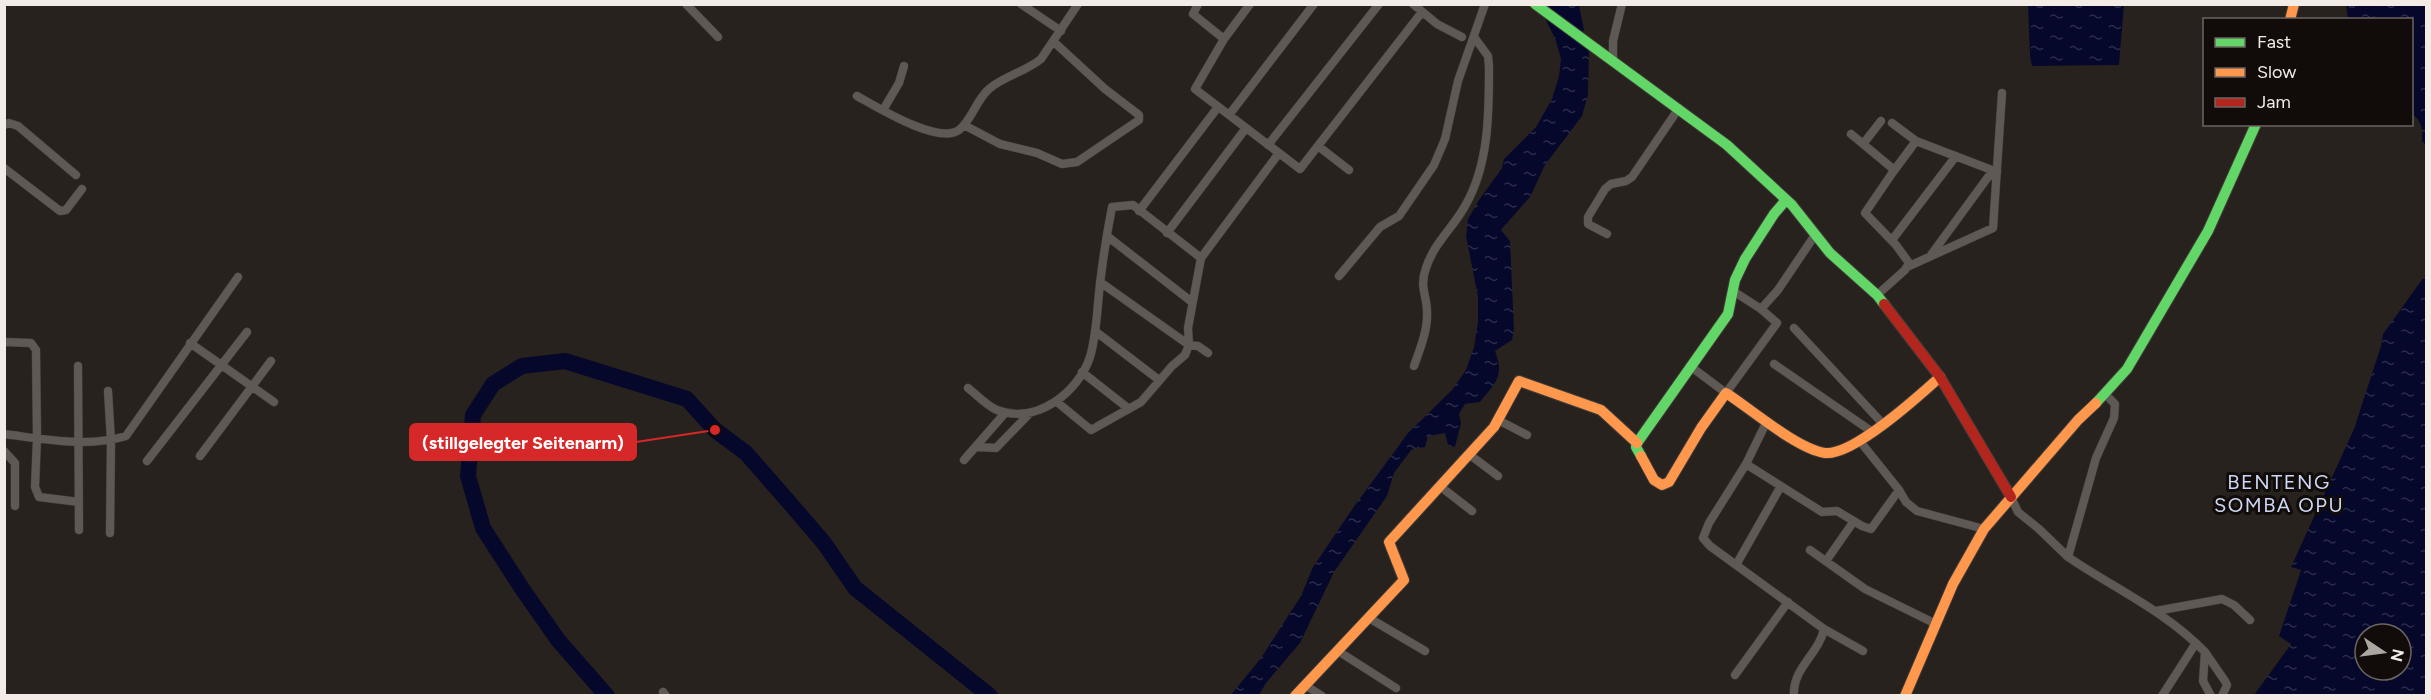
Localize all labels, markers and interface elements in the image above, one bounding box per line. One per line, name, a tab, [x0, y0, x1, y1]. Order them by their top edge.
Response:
legend	[2203, 18, 2413, 126]
text: Fast	[2257, 31, 2291, 53]
text: Slow	[2257, 61, 2296, 83]
text: Jam	[2257, 91, 2291, 113]
callout: (stillgelegter Seitenarm)	[410, 424, 636, 460]
text: (stillgelegter Seitenarm)	[422, 432, 624, 454]
district label: BENTENG SOMBA OPU	[2214, 470, 2344, 517]
north arrow	[2353, 622, 2413, 682]
text: N	[2386, 647, 2408, 663]

